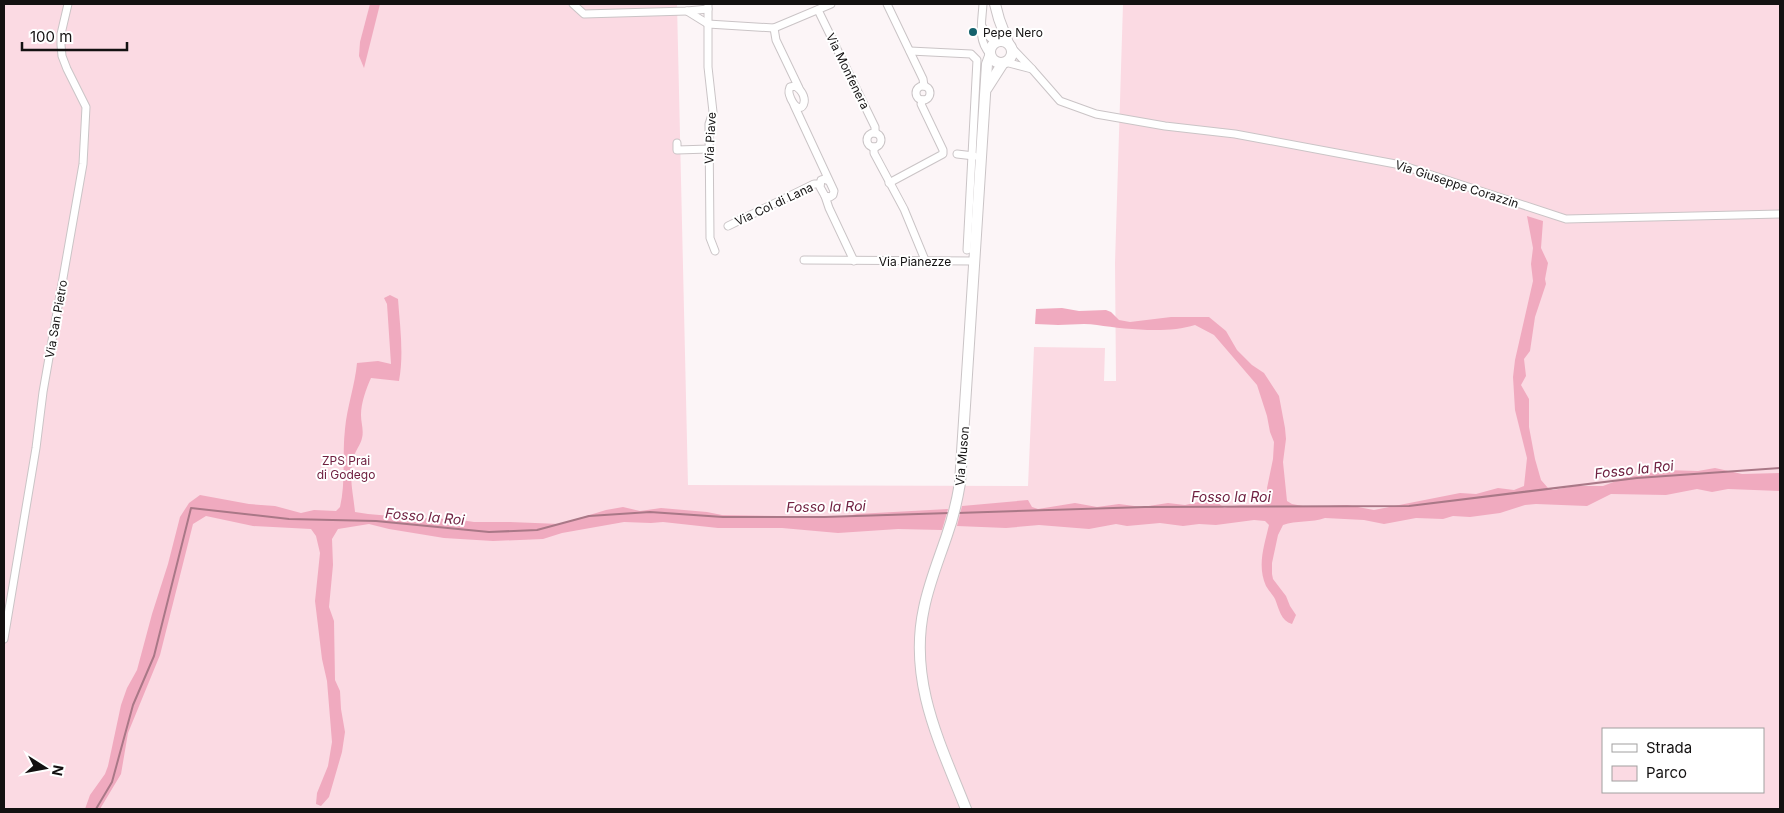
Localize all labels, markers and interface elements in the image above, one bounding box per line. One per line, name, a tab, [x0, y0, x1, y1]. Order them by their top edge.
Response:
scale bar	[22, 20, 128, 52]
place label: Pepe Nero	[983, 25, 1043, 40]
marker: Pepe Nero	[967, 26, 979, 38]
text: 100 m	[30, 27, 72, 46]
street label: Via Monfenera	[823, 30, 873, 112]
street label: Via Piave	[701, 112, 719, 164]
street label: Via Giuseppe Corazzin	[1393, 157, 1521, 211]
street label: Via Col di Lana	[733, 179, 815, 229]
street label: Via Pianezze	[879, 254, 951, 269]
street label: Via San Pietro	[42, 279, 70, 359]
street label: Via Muson	[952, 426, 972, 486]
park label: ZPS Prai di Godego	[317, 453, 375, 482]
water label: Fosso la Roi	[1593, 456, 1675, 482]
water label: Fosso la Roi	[1191, 488, 1271, 505]
water label: Fosso la Roi	[786, 497, 867, 515]
water label: Fosso la Roi	[385, 504, 466, 528]
legend	[1602, 728, 1764, 793]
text: Strada	[1646, 738, 1692, 757]
north arrow	[20, 743, 70, 793]
text: Parco	[1646, 763, 1687, 782]
text: N	[49, 764, 68, 777]

